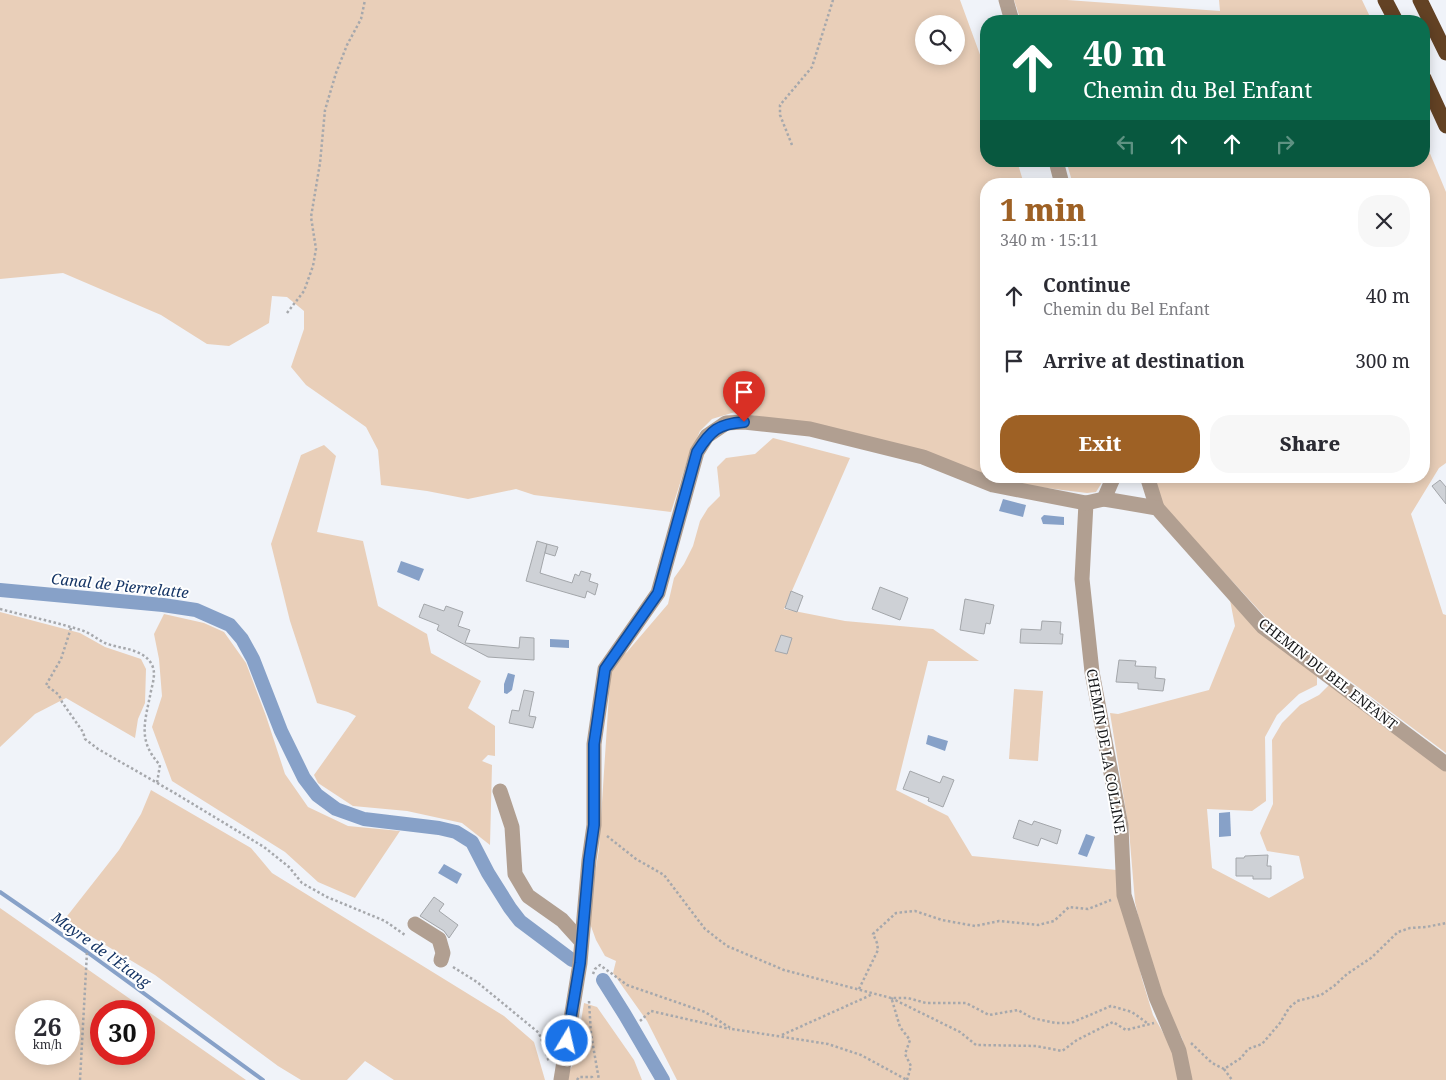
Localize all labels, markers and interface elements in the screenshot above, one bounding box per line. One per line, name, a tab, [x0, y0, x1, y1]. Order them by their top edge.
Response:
map controls	[915, 15, 965, 65]
button: search	[915, 15, 965, 65]
text: 40 m	[1083, 29, 1166, 76]
icon: ahead	[1000, 35, 1065, 100]
text: Chemin du Bel Enfant	[1083, 74, 1312, 104]
icon: left	[1112, 130, 1140, 158]
icon: ahead	[1165, 130, 1193, 158]
icon: ahead	[1218, 130, 1246, 158]
icon: right	[1271, 130, 1299, 158]
text: 1 min	[1000, 189, 1086, 230]
button: close	[1358, 195, 1410, 247]
text: 340 m · 15:11	[1000, 229, 1099, 251]
text: Continue	[1043, 272, 1131, 298]
icon: ahead	[1000, 282, 1028, 310]
text: 40 m	[1366, 283, 1410, 309]
text: Chemin du Bel Enfant	[1043, 298, 1210, 320]
icon: arrive	[1000, 347, 1028, 375]
text: Arrive at destination	[1043, 348, 1245, 374]
text: 300 m	[1355, 348, 1410, 374]
pin	[723, 371, 765, 422]
icon: arrive	[730, 378, 758, 406]
button: Exit	[1000, 415, 1200, 473]
button: Share	[1210, 415, 1410, 473]
water label: Canal de Pierrelatte	[50, 568, 191, 602]
street label: CHEMIN DU BEL ENFANT	[1255, 614, 1402, 734]
street label: CHEMIN DE LA COLLINE	[1083, 667, 1130, 835]
water label: Mayre de l'Étang	[48, 906, 155, 992]
speed limit sign: 30	[90, 1000, 155, 1065]
text: 26	[33, 1009, 62, 1043]
position arrow	[540, 1014, 592, 1066]
text: km/h	[33, 1036, 62, 1053]

